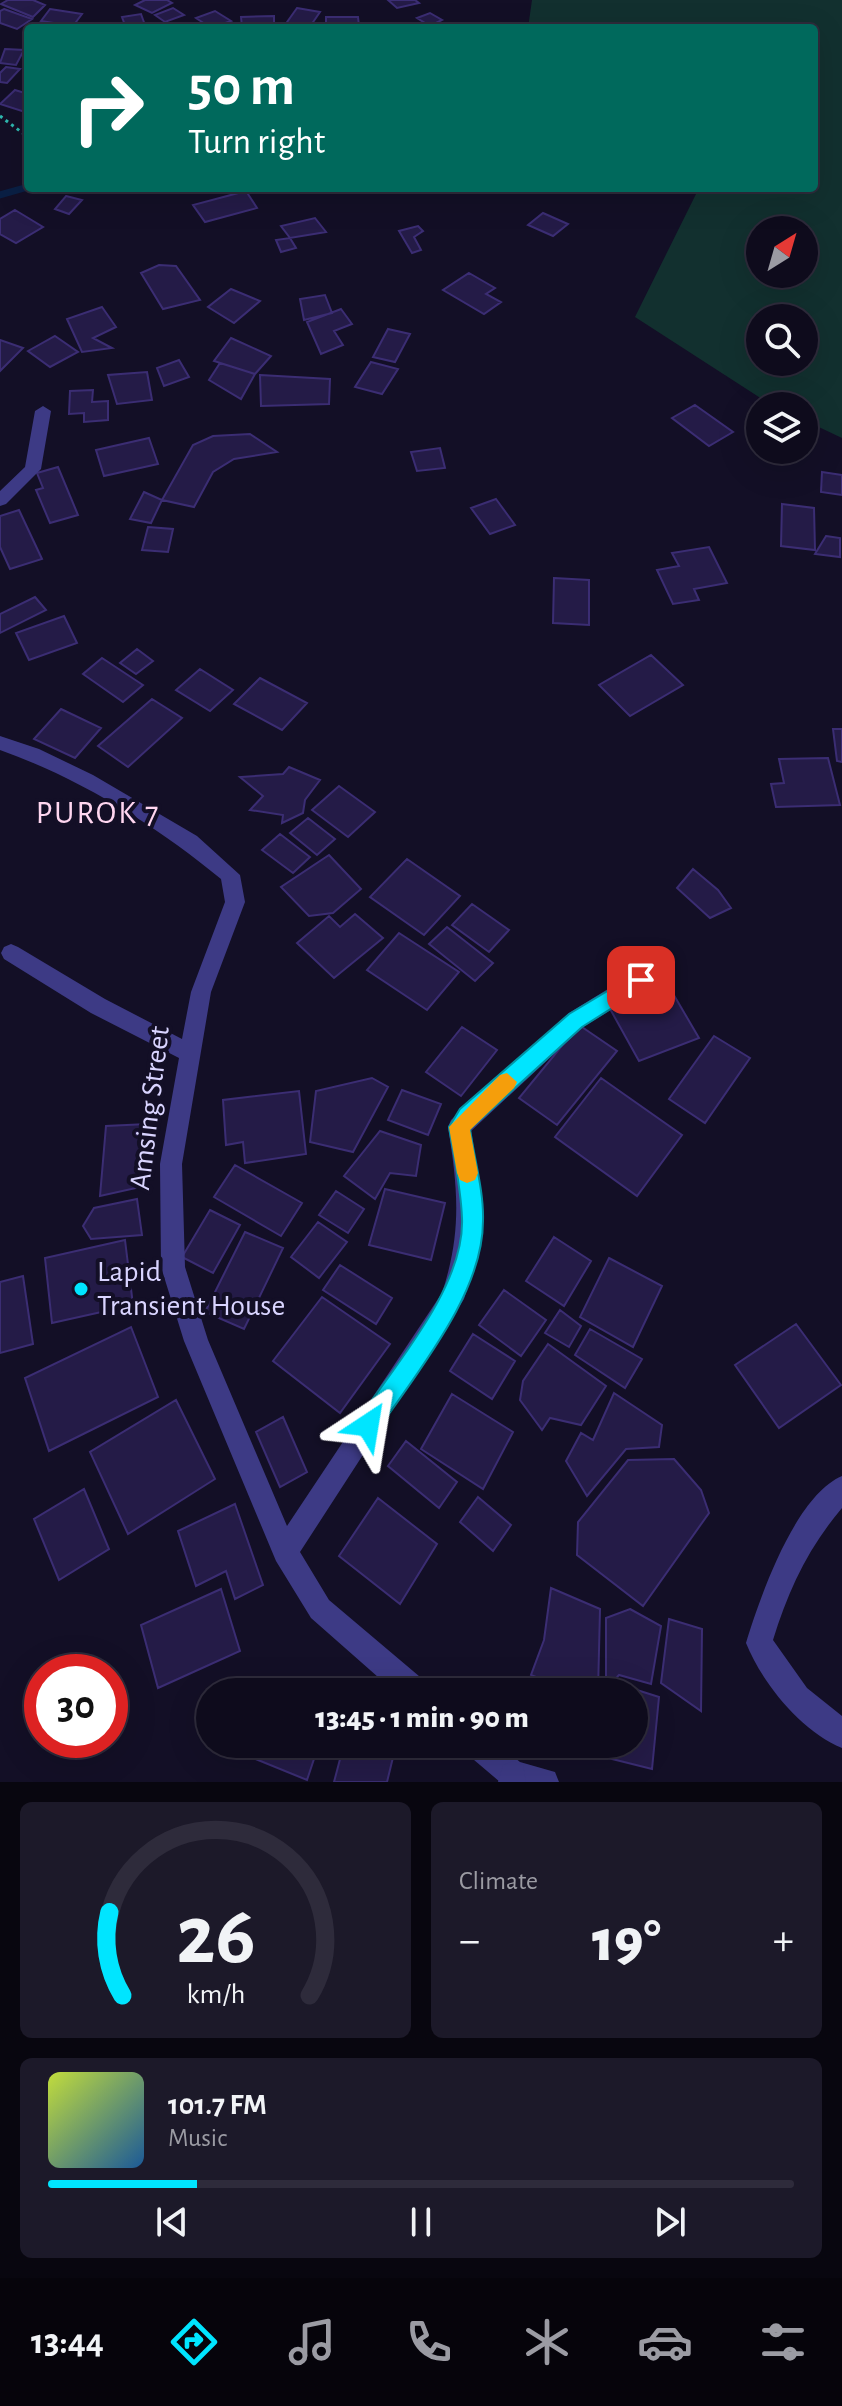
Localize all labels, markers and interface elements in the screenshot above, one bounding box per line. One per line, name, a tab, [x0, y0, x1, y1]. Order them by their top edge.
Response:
icon: right	[56, 56, 160, 160]
text: 50 m	[188, 59, 295, 115]
text: Turn right	[188, 124, 325, 160]
north arrow	[746, 216, 818, 288]
map controls	[746, 216, 818, 464]
button: search	[746, 304, 818, 376]
button: layers	[746, 392, 818, 464]
district label: PUROK 7	[36, 797, 160, 829]
pin	[607, 946, 675, 1014]
icon: arrive	[619, 958, 663, 1002]
street label: Amsing Street	[125, 1024, 175, 1192]
place label: Lapid Transient House	[97, 1257, 285, 1321]
marker: Lapid Transient House	[72, 1280, 90, 1298]
position arrow	[326, 1383, 410, 1467]
speed limit sign: 30	[24, 1654, 128, 1758]
text: 13:45 · 1 min · 90 m	[315, 1703, 529, 1733]
text: Climate	[459, 1868, 538, 1894]
text: 26	[176, 1895, 255, 1979]
text: 19°	[592, 1912, 661, 1972]
text: −	[459, 1919, 480, 1963]
text: +	[773, 1919, 794, 1963]
text: km/h	[186, 1980, 245, 2009]
text: 101.7 FM	[168, 2090, 267, 2120]
text: Music	[168, 2125, 227, 2151]
icon: previous	[150, 2200, 194, 2244]
icon: pause	[399, 2200, 443, 2244]
icon: next	[648, 2200, 692, 2244]
icon: directions	[166, 2314, 222, 2370]
icon: music	[284, 2314, 340, 2370]
icon: phone	[401, 2314, 457, 2370]
icon: climate	[519, 2314, 575, 2370]
icon: car	[637, 2314, 693, 2370]
icon: filters	[755, 2314, 811, 2370]
text: 13:44	[31, 2324, 104, 2360]

